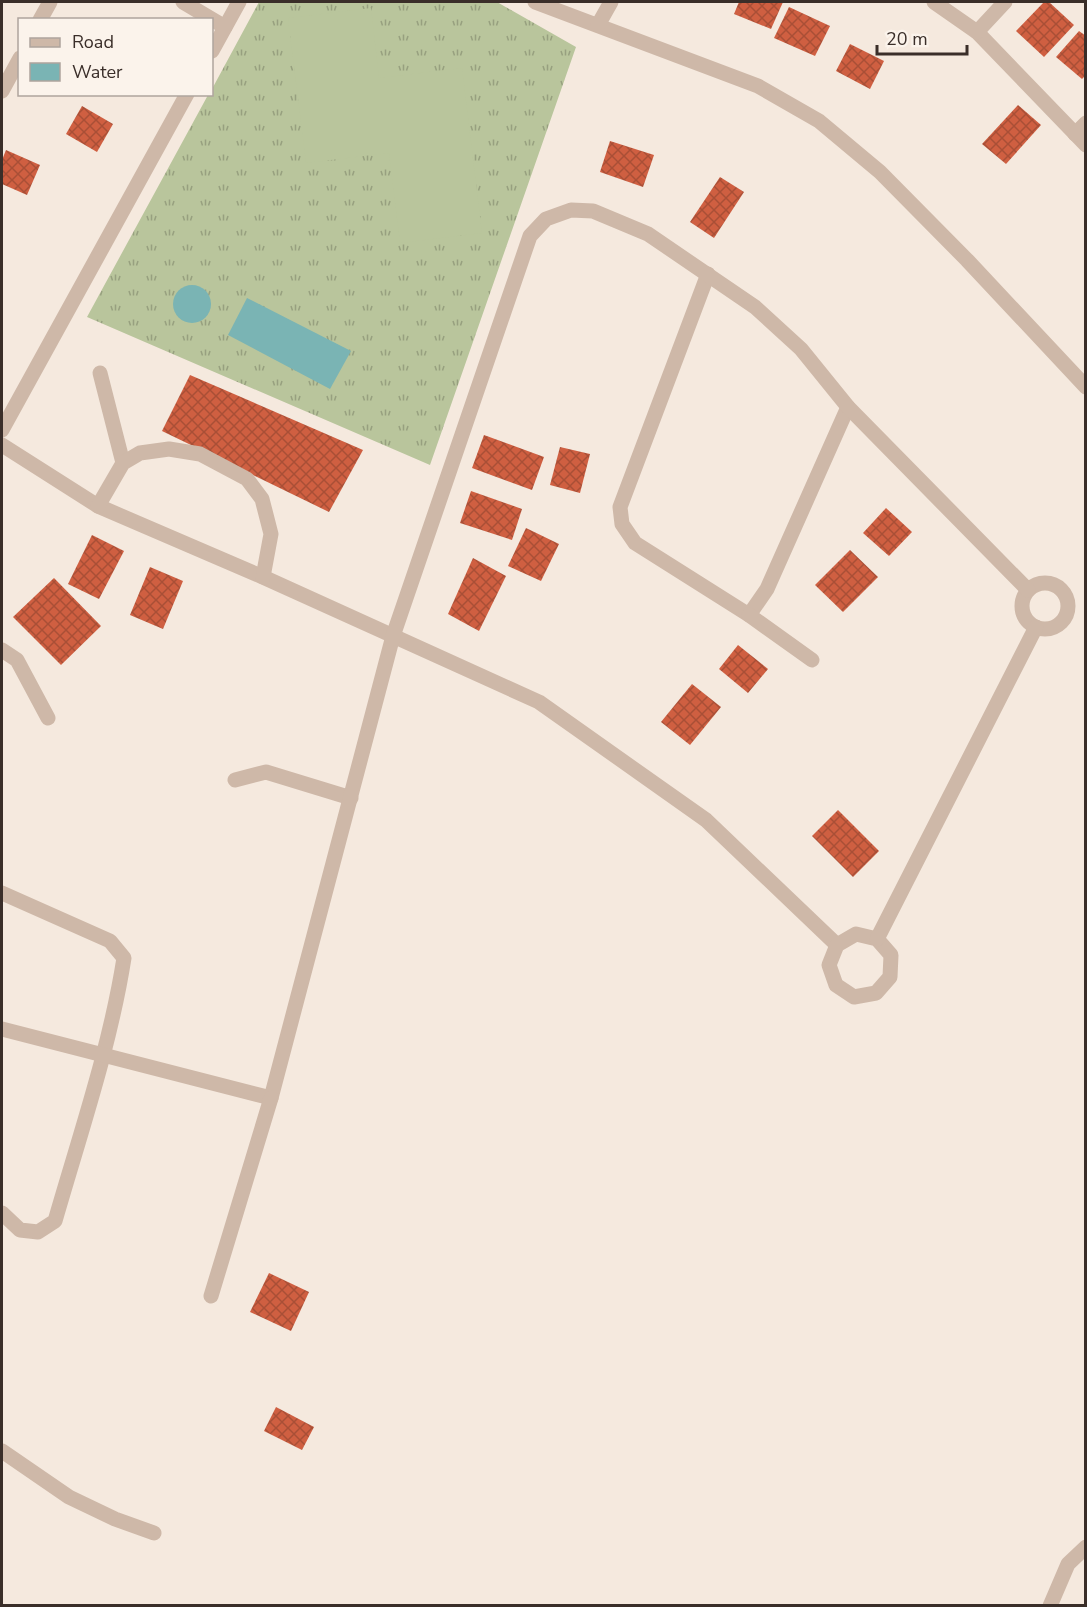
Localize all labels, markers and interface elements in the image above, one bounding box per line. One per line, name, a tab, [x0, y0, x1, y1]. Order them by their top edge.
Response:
legend	[18, 18, 213, 96]
scale bar	[877, 18, 967, 56]
text: 20 m	[886, 27, 928, 51]
text: Road	[72, 30, 114, 54]
text: Water	[72, 60, 123, 84]

